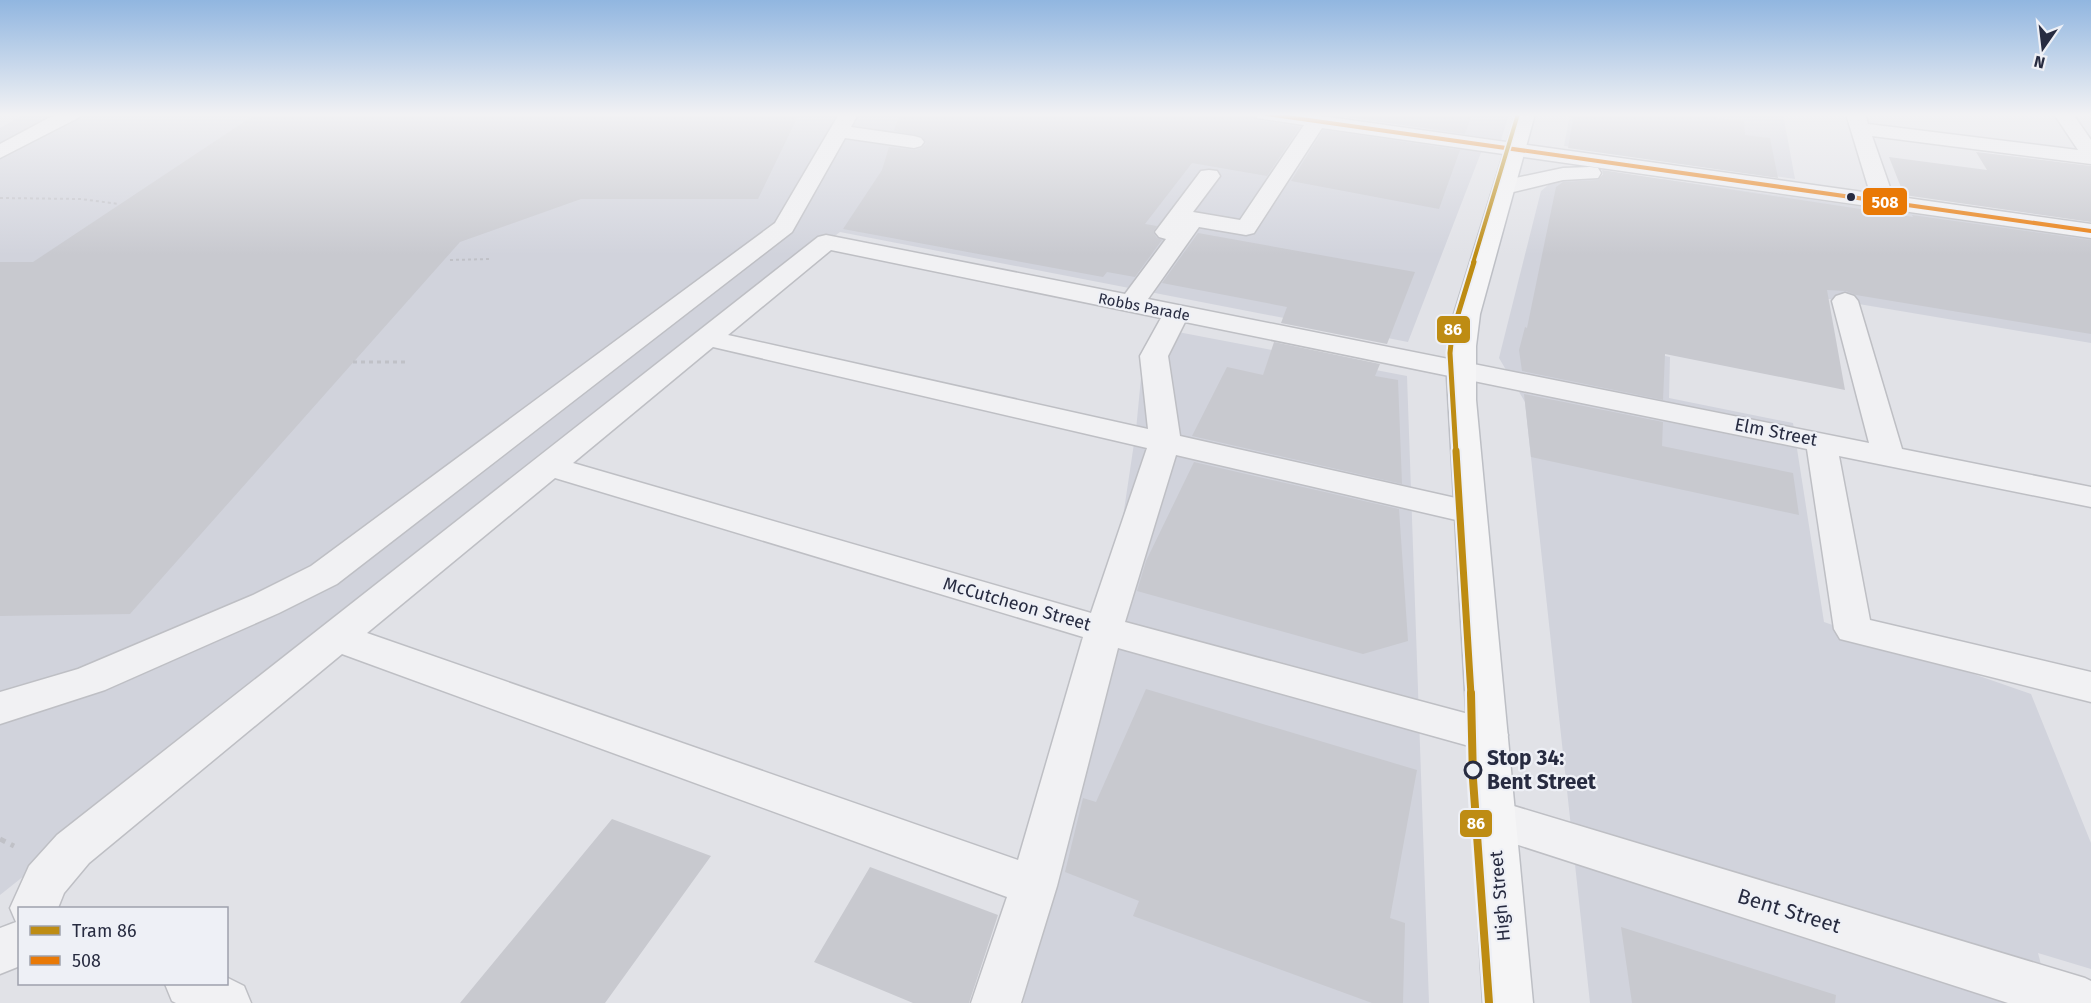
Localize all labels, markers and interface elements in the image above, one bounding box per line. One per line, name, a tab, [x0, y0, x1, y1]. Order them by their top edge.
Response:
north arrow	[2013, 18, 2073, 78]
text: N	[2032, 52, 2047, 73]
line badge: 508	[1862, 187, 1908, 216]
unlabelled marker	[1845, 191, 1857, 203]
text: 508	[1871, 193, 1899, 212]
street label: Robbs Parade	[1097, 289, 1191, 325]
line badge: 86	[1436, 315, 1471, 344]
text: 86	[1444, 320, 1462, 339]
street label: Elm Street	[1733, 413, 1820, 451]
street label: McCutcheon Street	[941, 572, 1094, 636]
place label: Stop 34: Bent Street	[1487, 745, 1597, 795]
marker: Stop 34: Bent Street	[1464, 761, 1482, 779]
line badge: 86	[1459, 809, 1493, 838]
text: 86	[1467, 814, 1485, 833]
street label: High Street	[1485, 849, 1515, 942]
street label: Bent Street	[1734, 883, 1844, 939]
legend	[18, 907, 228, 985]
text: Tram 86	[72, 920, 137, 942]
text: 508	[72, 950, 101, 972]

